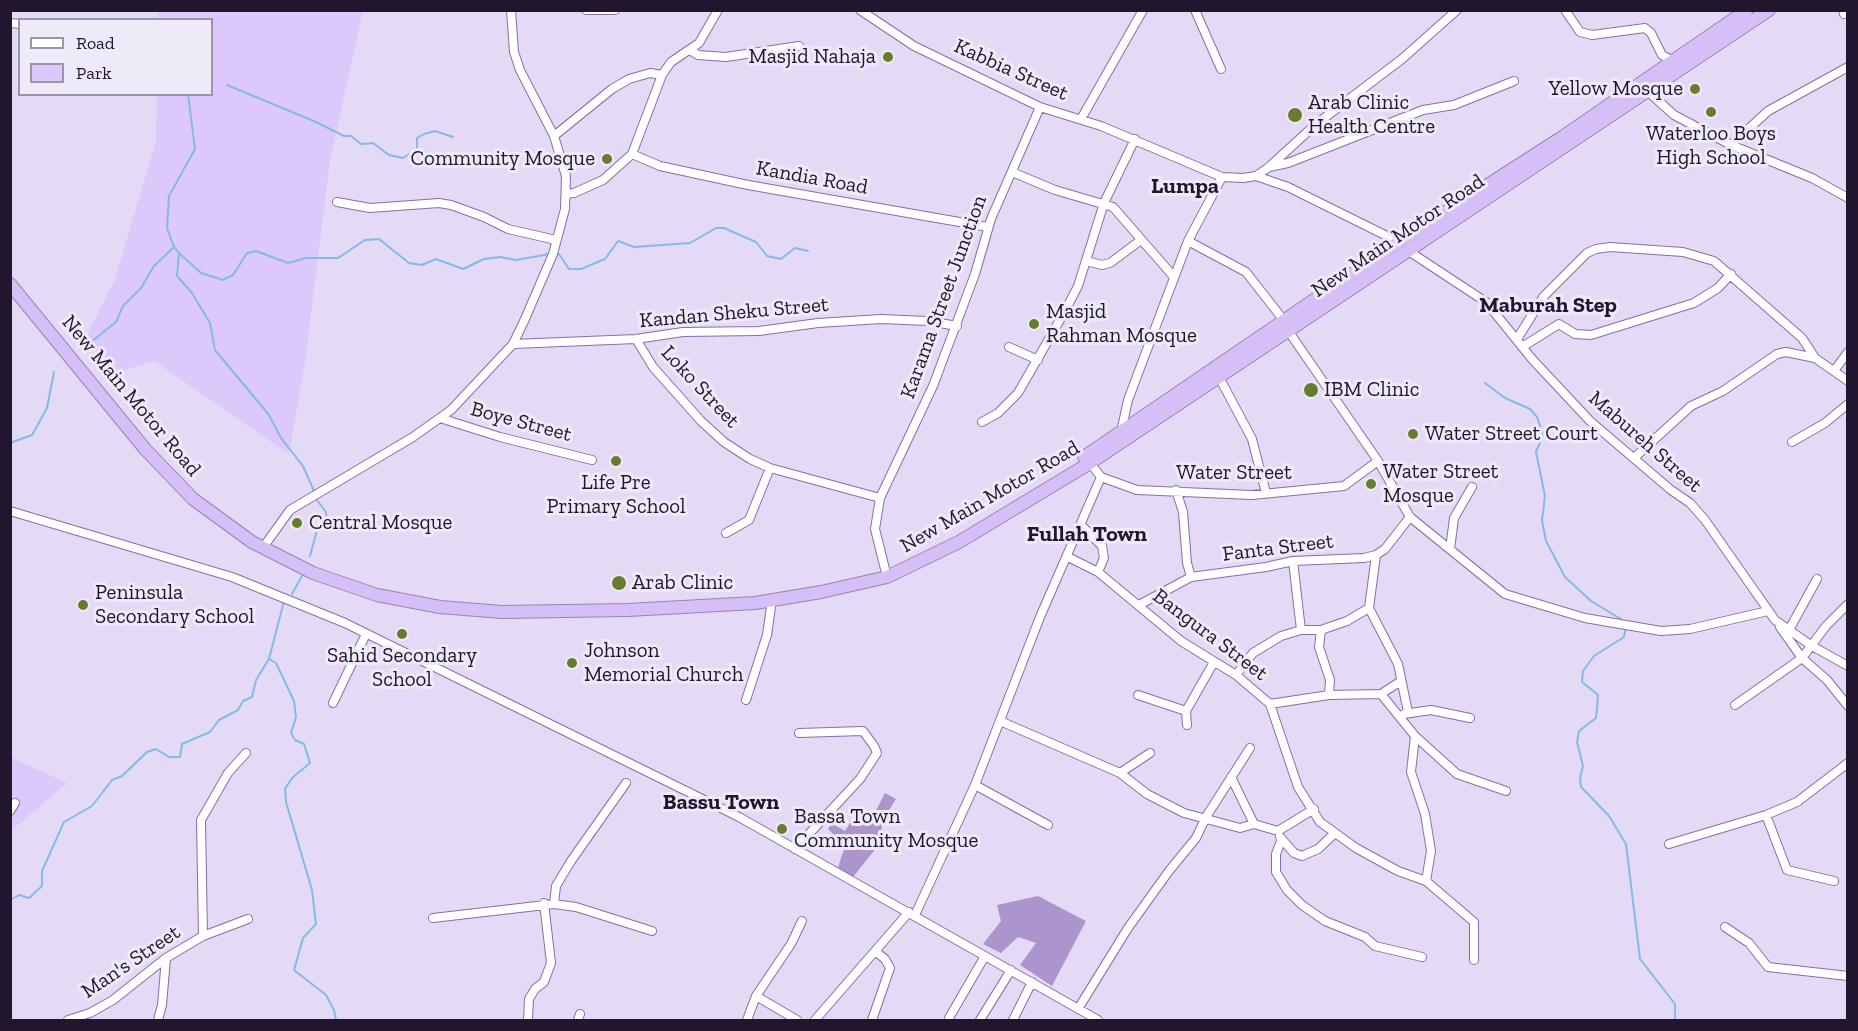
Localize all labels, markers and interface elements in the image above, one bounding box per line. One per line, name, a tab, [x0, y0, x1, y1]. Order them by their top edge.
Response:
legend	[18, 18, 213, 96]
text: Road	[76, 32, 115, 54]
street label: Kabbia Street	[950, 34, 1072, 106]
place label: Masjid Nahaja	[748, 44, 876, 70]
marker: Masjid Nahaja	[881, 50, 895, 64]
text: Park	[76, 62, 112, 84]
place label: Yellow Mosque	[1548, 76, 1683, 102]
marker: Yellow Mosque	[1688, 82, 1702, 96]
place label: Arab Clinic Health Centre	[1308, 90, 1435, 140]
marker: Waterloo Boys High School	[1704, 105, 1718, 119]
marker: Arab Clinic Health Centre	[1286, 106, 1304, 124]
place label: Waterloo Boys High School	[1646, 121, 1776, 171]
place label: Community Mosque	[411, 146, 595, 172]
marker: Community Mosque	[600, 152, 614, 166]
street label: Kandia Road	[754, 156, 870, 200]
street label: New Main Motor Road	[1307, 169, 1489, 303]
district label: Lumpa	[1151, 174, 1219, 200]
street label: Karama Street Junction	[895, 192, 993, 402]
street label: Kandan Sheku Street	[638, 292, 830, 334]
district label: Maburah Step	[1479, 293, 1617, 319]
place label: Masjid Rahman Mosque	[1046, 299, 1197, 349]
street label: New Main Motor Road	[56, 310, 206, 482]
marker: Masjid Rahman Mosque	[1027, 317, 1041, 331]
street label: Loko Street	[655, 341, 745, 433]
place label: IBM Clinic	[1324, 377, 1419, 403]
marker: IBM Clinic	[1302, 381, 1320, 399]
street label: Mabureh Street	[1583, 386, 1707, 498]
street label: Boye Street	[468, 396, 574, 448]
place label: Water Street Court	[1425, 421, 1598, 447]
marker: Water Street Court	[1406, 427, 1420, 441]
street label: New Main Motor Road	[896, 435, 1084, 559]
marker: Life Pre Primary School	[609, 454, 623, 468]
place label: Water Street Mosque	[1383, 459, 1498, 509]
street label: Water Street	[1176, 460, 1292, 486]
place label: Life Pre Primary School	[546, 470, 686, 520]
marker: Water Street Mosque	[1364, 477, 1378, 491]
place label: Central Mosque	[309, 510, 452, 536]
marker: Central Mosque	[290, 516, 304, 530]
district label: Fullah Town	[1027, 522, 1147, 548]
street label: Fanta Street	[1221, 529, 1335, 567]
place label: Arab Clinic	[632, 570, 733, 596]
marker: Arab Clinic	[610, 574, 628, 592]
place label: Peninsula Secondary School	[95, 580, 254, 630]
street label: Bangura Street	[1148, 584, 1272, 686]
marker: Peninsula Secondary School	[76, 598, 90, 612]
marker: Sahid Secondary School	[395, 627, 409, 641]
place label: Johnson Memorial Church	[584, 638, 743, 688]
place label: Sahid Secondary School	[327, 643, 477, 693]
marker: Johnson Memorial Church	[565, 656, 579, 670]
district label: Bassu Town	[663, 790, 779, 816]
place label: Bassa Town Community Mosque	[794, 804, 978, 854]
marker: Bassa Town Community Mosque	[775, 822, 789, 836]
street label: Man's Street	[77, 920, 185, 1004]

